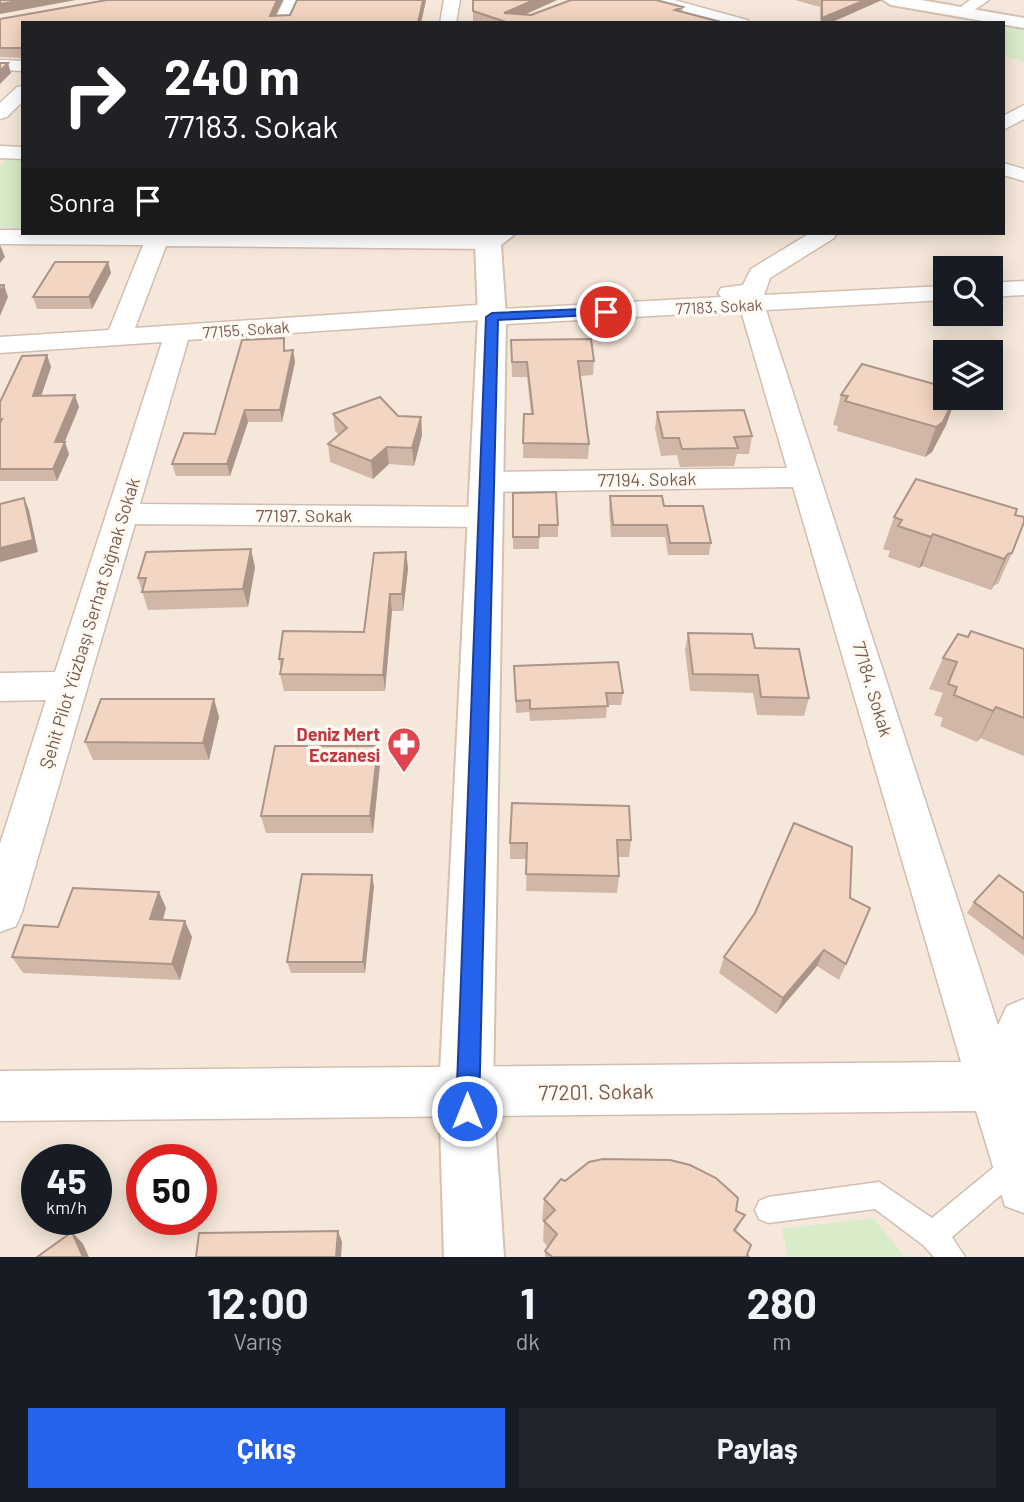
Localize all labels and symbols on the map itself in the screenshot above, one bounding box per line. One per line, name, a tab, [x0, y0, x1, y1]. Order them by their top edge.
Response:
pin	[576, 282, 636, 342]
street label: 77183. Sokak	[675, 294, 763, 318]
street label: 77155. Sokak	[202, 316, 290, 342]
street label: 77194. Sokak	[597, 467, 697, 491]
street label: Şehit Pilot Yüzbaşı Serhat Sığnak Sokak	[34, 475, 144, 771]
street label: 77197. Sokak	[256, 504, 352, 526]
street label: 77184. Sokak	[848, 639, 898, 739]
place label: Deniz Mert Eczanesi	[297, 723, 380, 766]
pharmacy icon: Deniz Mert Eczanesi	[385, 725, 423, 774]
position arrow	[430, 1074, 504, 1148]
street label: 77201. Sokak	[538, 1077, 654, 1105]
speed limit sign: 50	[126, 1144, 217, 1235]

